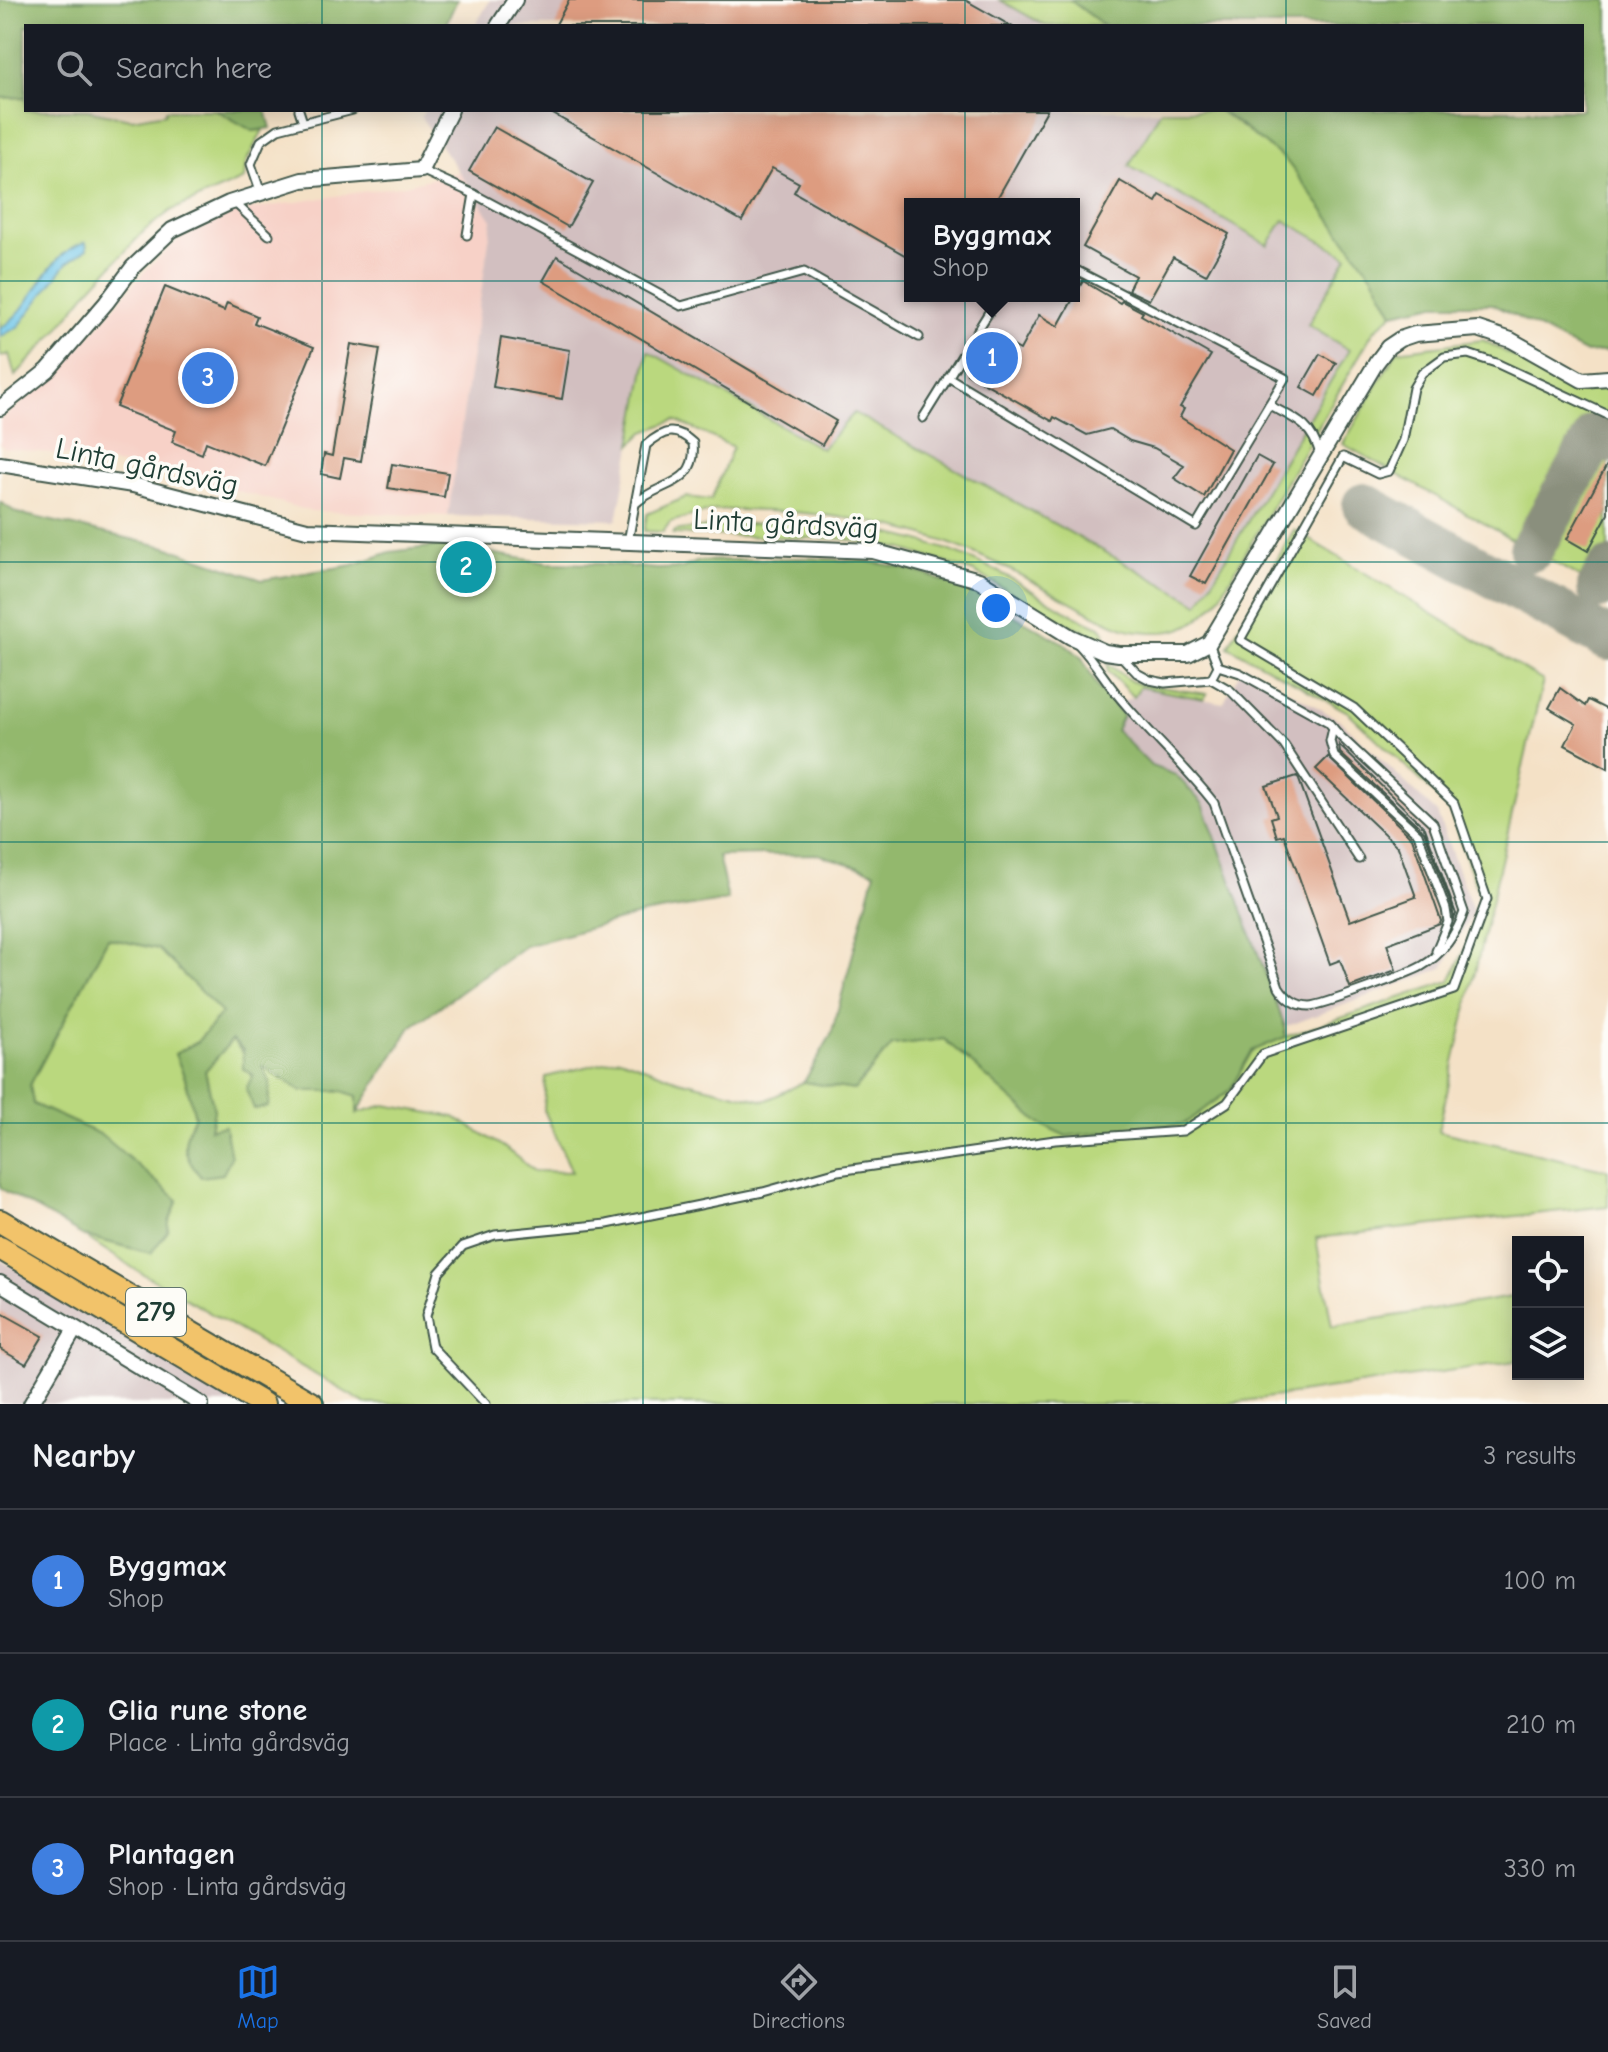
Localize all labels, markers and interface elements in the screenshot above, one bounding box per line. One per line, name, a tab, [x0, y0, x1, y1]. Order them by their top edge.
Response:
search box	[24, 24, 1584, 112]
icon: search	[52, 46, 96, 90]
text: Search here	[116, 51, 272, 86]
popup	[904, 198, 1080, 302]
text: Byggmax	[933, 218, 1051, 253]
text: Shop	[933, 253, 989, 283]
pin: 1	[966, 328, 1018, 388]
pin: 3	[182, 348, 234, 408]
street label: Linta gårdsväg	[53, 431, 241, 503]
street label: Linta gårdsväg	[692, 502, 880, 546]
pin: 2	[440, 537, 492, 597]
your location	[976, 588, 1016, 628]
map controls	[1512, 1236, 1584, 1380]
button: locate	[1512, 1236, 1584, 1308]
road number: 279	[126, 1288, 186, 1336]
button: layers	[1512, 1308, 1584, 1380]
text: Nearby	[32, 1436, 135, 1476]
text: 3 results	[1483, 1441, 1576, 1471]
text: Byggmax	[108, 1549, 226, 1584]
text: 1	[53, 1566, 63, 1596]
text: 100 m	[1504, 1566, 1576, 1596]
text: Shop	[108, 1584, 164, 1614]
text: Glia rune stone	[108, 1693, 307, 1728]
text: 2	[52, 1710, 64, 1740]
text: 210 m	[1506, 1710, 1576, 1740]
text: Place · Linta gårdsväg	[108, 1728, 350, 1758]
text: Plantagen	[108, 1837, 235, 1872]
text: 3	[52, 1854, 64, 1884]
text: 330 m	[1504, 1854, 1576, 1884]
text: Shop · Linta gårdsväg	[108, 1872, 347, 1902]
tab: Map	[236, 1960, 280, 2034]
tab: Directions	[752, 1960, 845, 2034]
tab: Saved	[1317, 1960, 1372, 2034]

